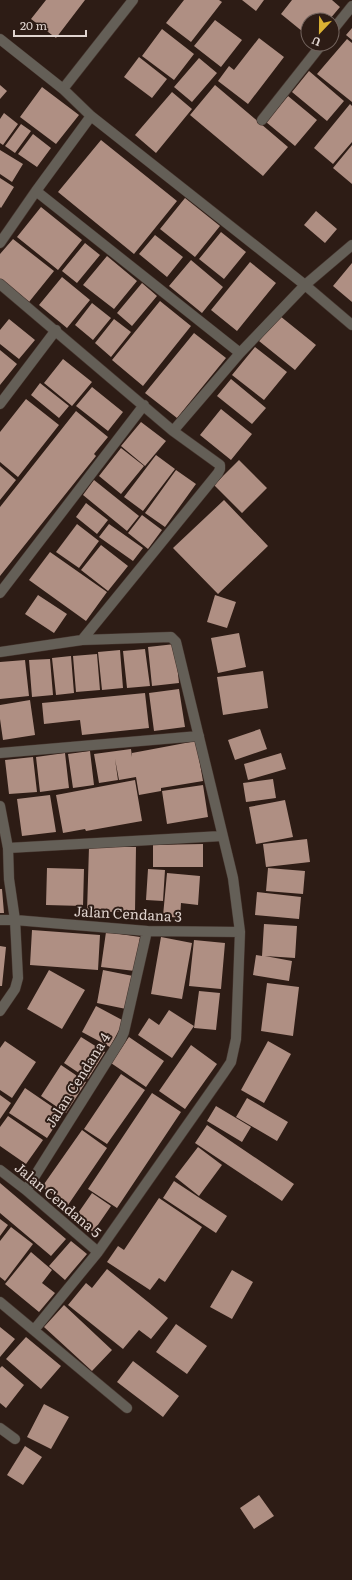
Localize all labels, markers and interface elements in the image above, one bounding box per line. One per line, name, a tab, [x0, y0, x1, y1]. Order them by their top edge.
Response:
scale bar	[14, 12, 86, 38]
north arrow	[300, 12, 340, 52]
text: 20 m	[20, 16, 47, 34]
text: U	[309, 33, 323, 51]
street label: Jalan Cendana 3	[73, 900, 183, 926]
street label: Jalan Cendana 4	[40, 1028, 114, 1131]
street label: Jalan Cendana 5	[11, 1157, 106, 1242]

